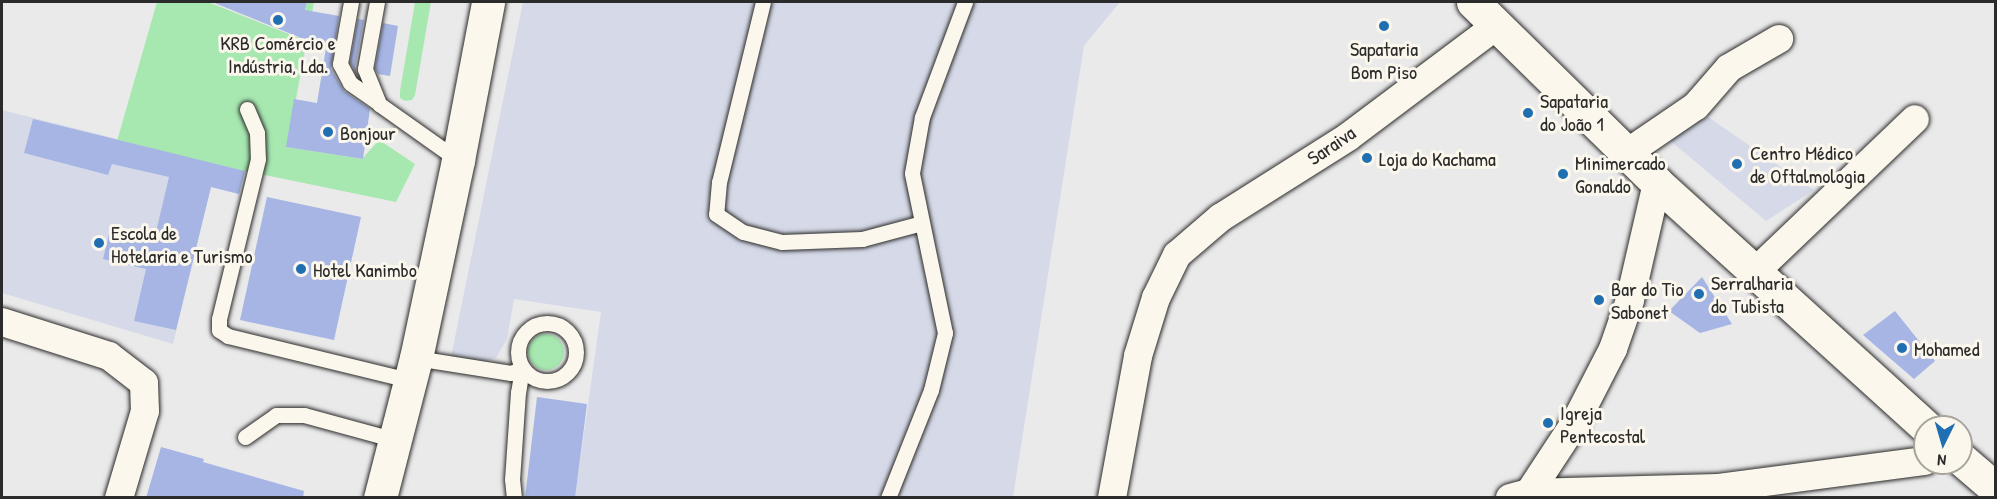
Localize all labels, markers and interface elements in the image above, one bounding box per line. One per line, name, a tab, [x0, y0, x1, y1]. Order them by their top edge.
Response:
marker: KRB Comércio e Indústria, Lda.	[271, 13, 285, 27]
marker: Sapataria Bom Piso	[1377, 19, 1391, 33]
place label: KRB Comércio e Indústria, Lda.	[220, 30, 336, 77]
place label: Sapataria Bom Piso	[1350, 36, 1418, 83]
place label: Sapataria do João 1	[1540, 89, 1608, 136]
marker: Sapataria do João 1	[1521, 106, 1535, 120]
place label: Bonjour	[340, 120, 396, 144]
street label: Saraiva	[1302, 120, 1360, 170]
marker: Bonjour	[321, 125, 335, 139]
place label: Centro Médico de Oftalmologia	[1750, 140, 1865, 187]
place label: Loja do Kachama	[1379, 146, 1496, 170]
place label: Minimercado Gonaldo	[1575, 150, 1666, 197]
marker: Loja do Kachama	[1360, 151, 1374, 165]
marker: Centro Médico de Oftalmologia	[1728, 155, 1746, 173]
marker: Minimercado Gonaldo	[1556, 167, 1570, 181]
place label: Escola de Hotelaria e Turismo	[111, 220, 252, 267]
marker: Escola de Hotelaria e Turismo	[92, 236, 106, 250]
place label: Hotel Kanimbo	[313, 257, 417, 281]
marker: Hotel Kanimbo	[294, 262, 308, 276]
place label: Serralharia do Tubista	[1711, 270, 1793, 317]
place label: Bar do Tio Sabonet	[1611, 276, 1684, 323]
marker: Serralharia do Tubista	[1692, 287, 1706, 301]
marker: Bar do Tio Sabonet	[1592, 293, 1606, 307]
place label: Mohamed	[1914, 336, 1980, 360]
marker: Mohamed	[1895, 341, 1909, 355]
place label: Igreja Pentecostal	[1560, 400, 1645, 447]
north arrow	[1913, 415, 1973, 475]
marker: Igreja Pentecostal	[1541, 416, 1555, 430]
text: N	[1936, 450, 1947, 472]

